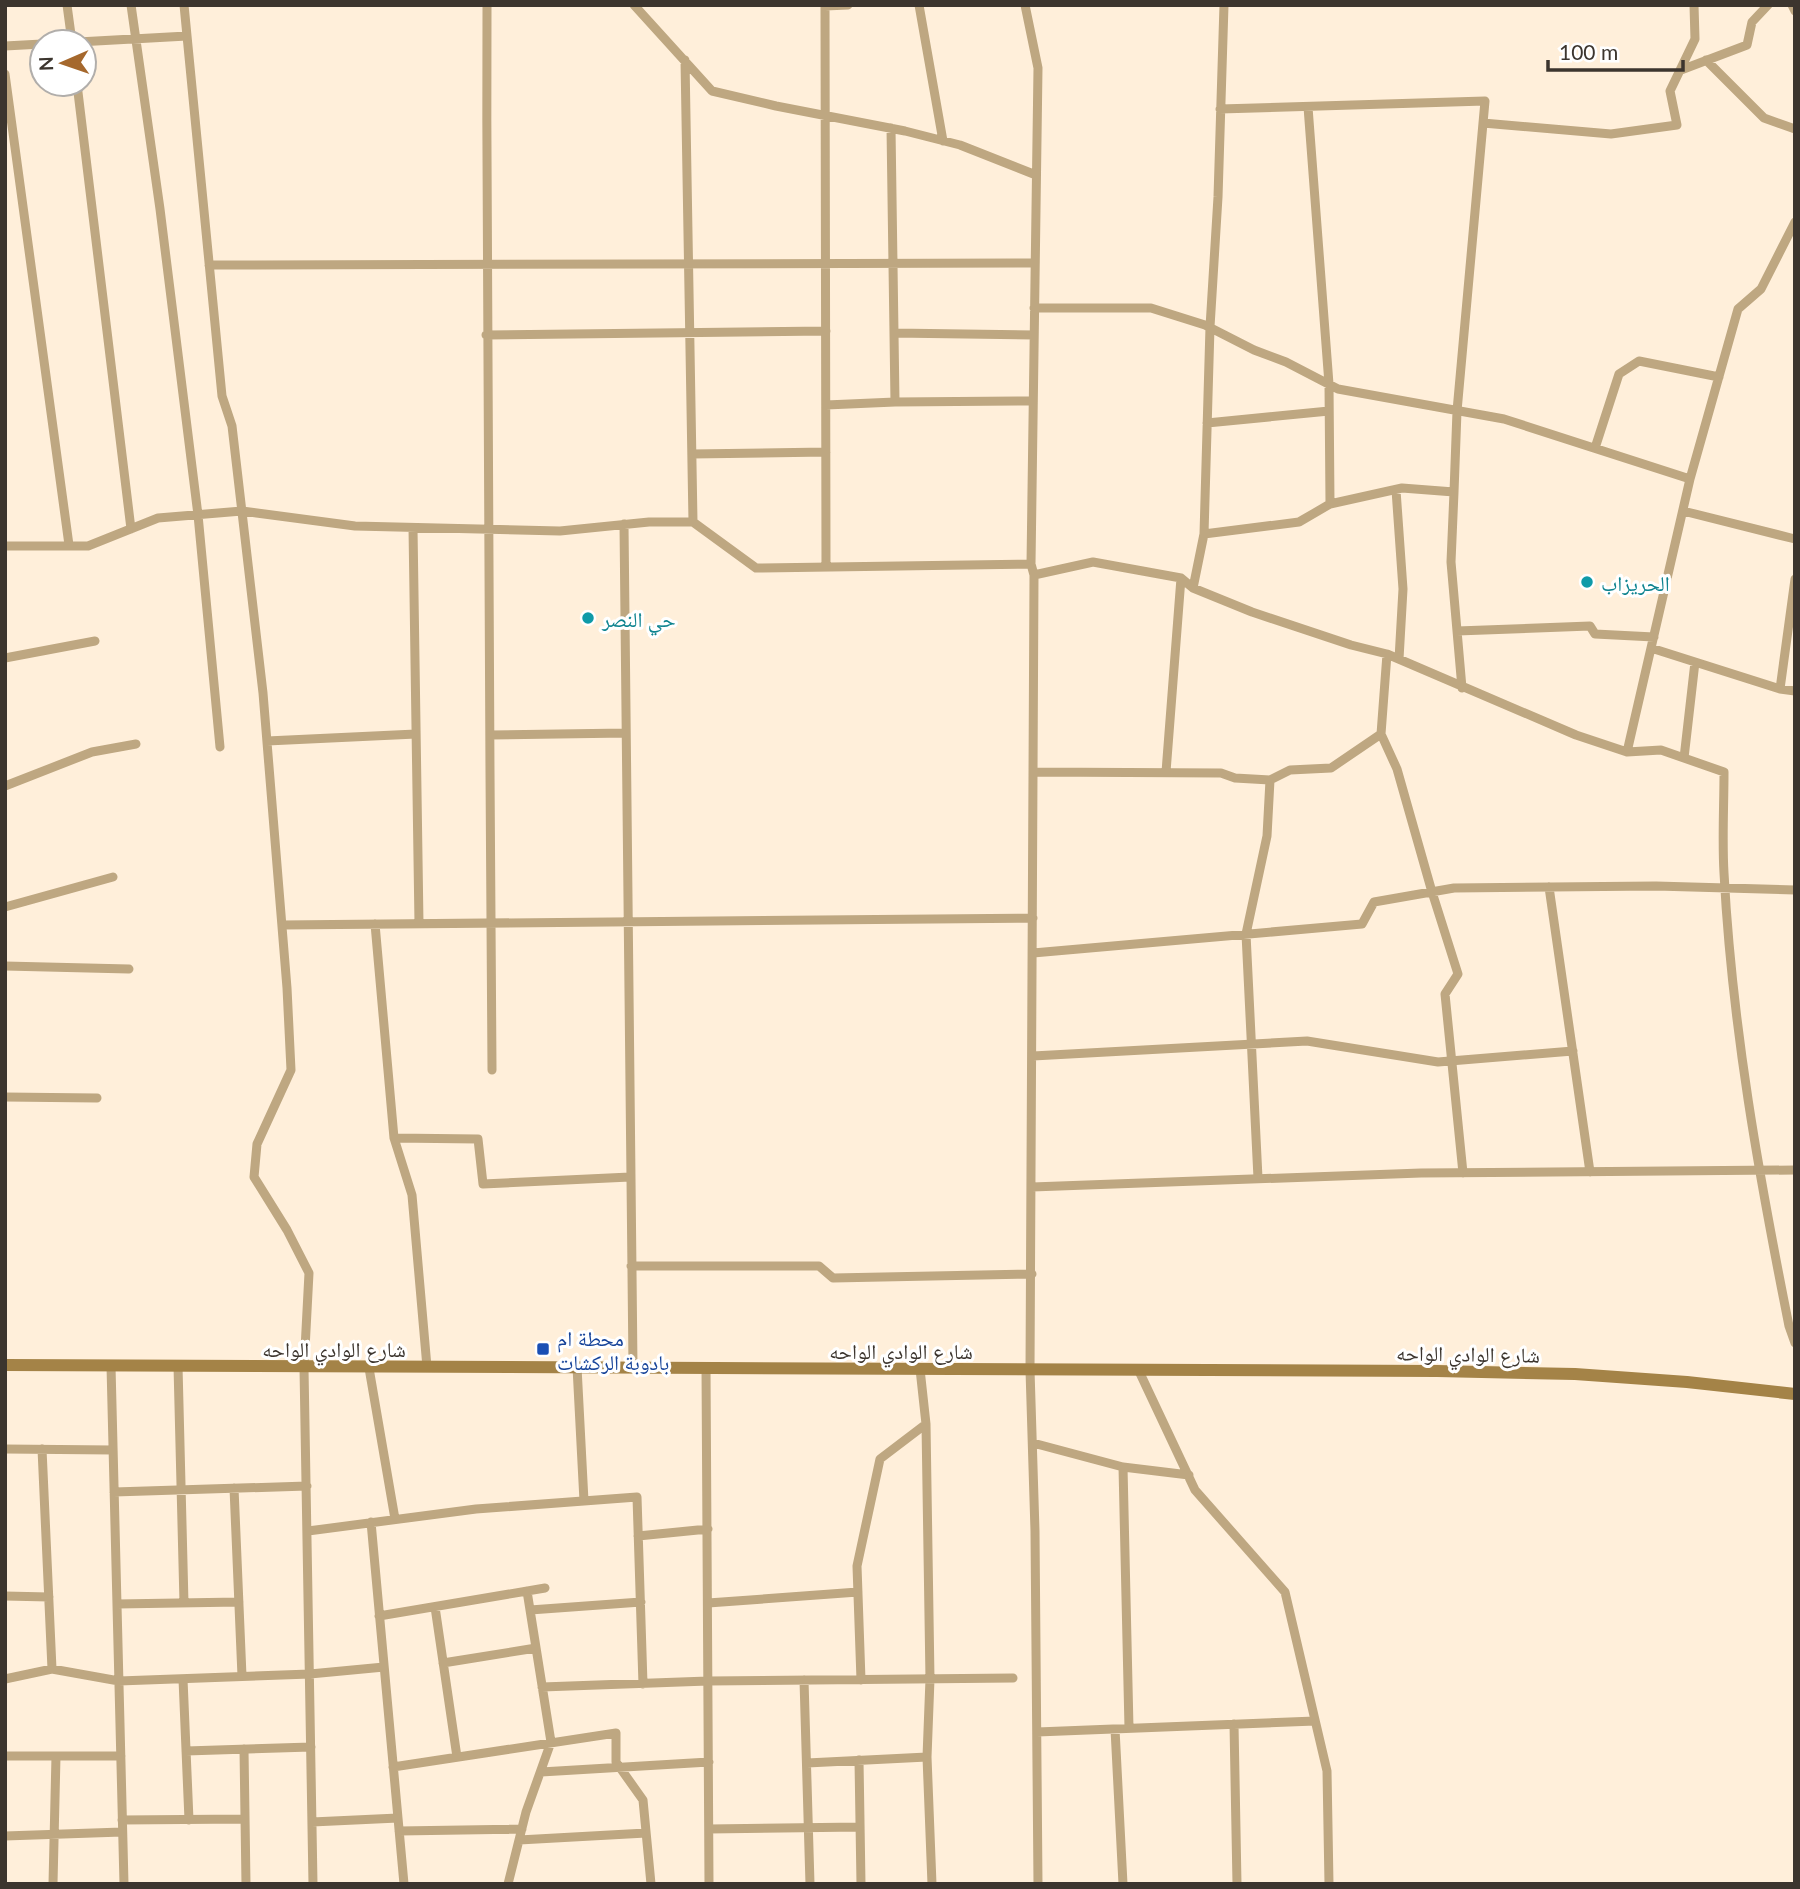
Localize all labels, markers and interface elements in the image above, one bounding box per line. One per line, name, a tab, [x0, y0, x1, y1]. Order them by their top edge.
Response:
north arrow	[28, 28, 98, 98]
scale bar	[1548, 28, 1683, 72]
text: 100 m	[1559, 39, 1618, 64]
text: N	[34, 56, 57, 71]
place label: الحريزاب	[1601, 570, 1670, 595]
marker: الحريزاب	[1579, 574, 1595, 590]
place label: حي النصر	[601, 606, 676, 636]
marker: حي النصر	[580, 610, 596, 626]
place label: محطة ام بادوبة الركشات	[557, 1325, 669, 1374]
street label: شارع الوادي الواحه	[262, 1336, 406, 1366]
street label: شارع الوادي الواحه	[829, 1338, 973, 1368]
street label: شارع الوادي الواحه	[1396, 1339, 1540, 1372]
marker: محطة ام بادوبة الركشات	[535, 1341, 551, 1357]

